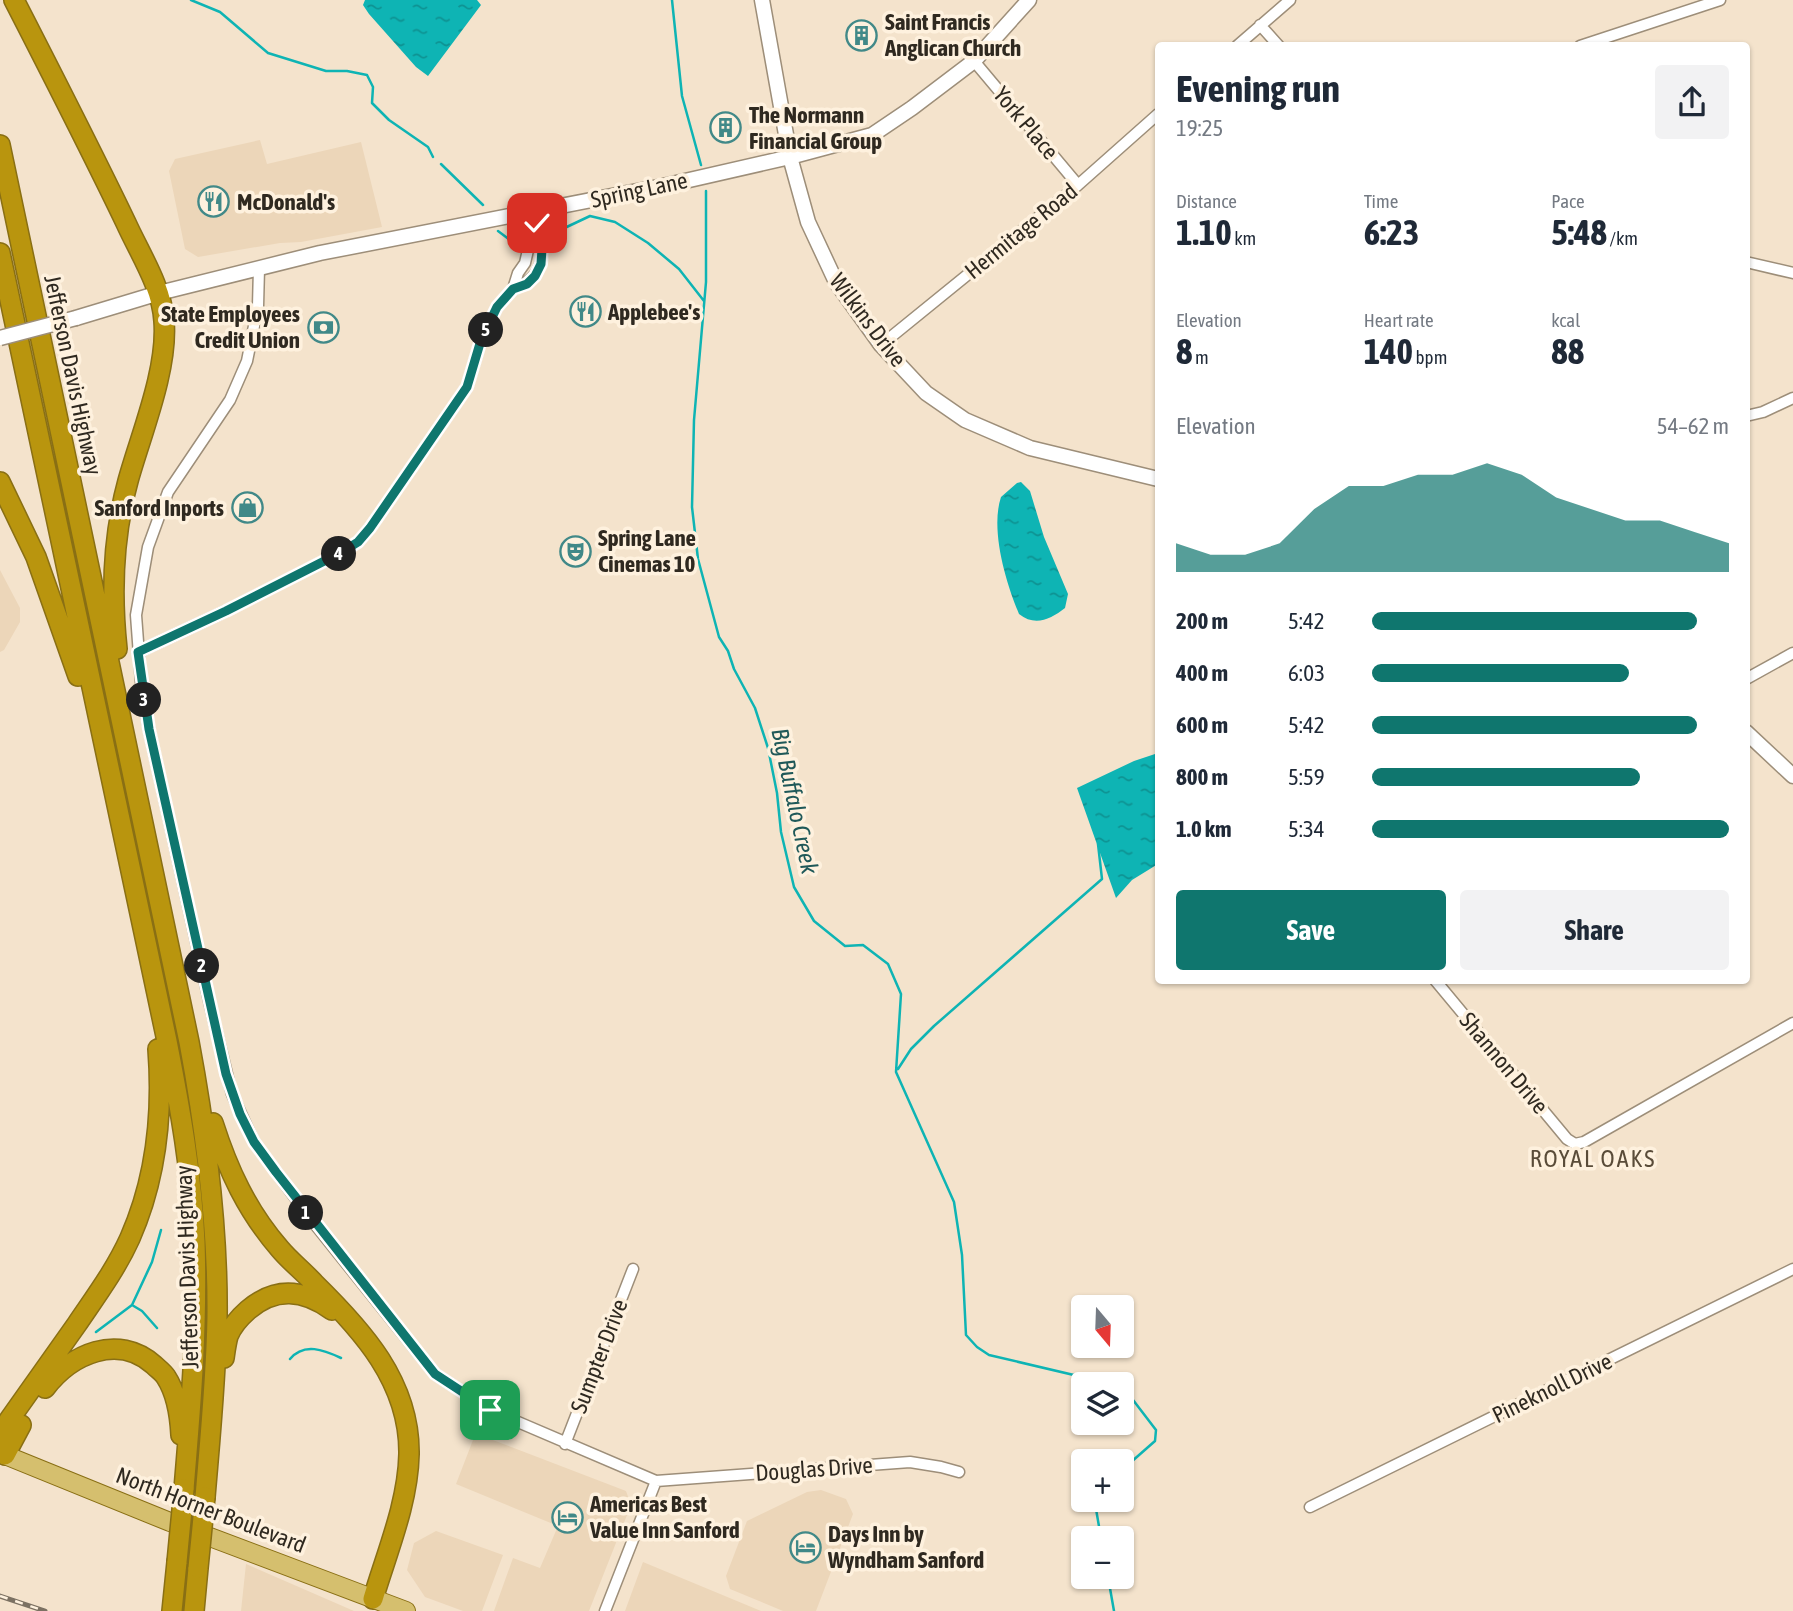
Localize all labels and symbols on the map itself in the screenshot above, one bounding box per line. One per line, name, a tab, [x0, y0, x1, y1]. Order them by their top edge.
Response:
place label: Saint Francis Anglican Church	[884, 9, 1021, 61]
building icon: Saint Francis Anglican Church	[845, 18, 879, 52]
street label: York Place	[988, 81, 1064, 165]
place label: The Normann Financial Group	[749, 102, 882, 154]
building icon: The Normann Financial Group	[709, 111, 743, 145]
street label: Spring Lane	[588, 167, 690, 213]
street label: Hermitage Road	[960, 178, 1082, 284]
restaurant icon: McDonald's	[197, 185, 231, 219]
place label: McDonald's	[237, 189, 335, 215]
pin	[507, 193, 567, 253]
street label: Wilkins Drive	[825, 268, 911, 372]
street label: Jefferson Davis Highway	[39, 273, 107, 477]
restaurant icon: Applebee's	[568, 295, 602, 329]
place label: Applebee's	[607, 299, 700, 325]
place label: State Employees Credit Union	[161, 301, 300, 353]
bank icon: State Employees Credit Union	[306, 310, 340, 344]
pin: 5	[468, 312, 504, 348]
shop icon: Sanford Inports	[230, 491, 264, 525]
place label: Sanford Inports	[94, 495, 224, 521]
place label: Spring Lane Cinemas 10	[598, 525, 696, 577]
theatre icon: Spring Lane Cinemas 10	[558, 534, 592, 568]
pin: 4	[322, 536, 356, 572]
pin: 3	[127, 682, 162, 718]
water label: Big Buffalo Creek	[766, 726, 824, 877]
pin: 2	[184, 948, 220, 984]
street label: Shannon Drive	[1454, 1007, 1554, 1119]
district label: ROYAL OAKS	[1530, 1145, 1656, 1172]
street label: Jefferson Davis Highway	[170, 1165, 204, 1369]
pin: 1	[288, 1196, 324, 1230]
street label: Sumpter Drive	[565, 1295, 633, 1417]
north arrow	[1071, 1295, 1134, 1358]
street label: Pineknoll Drive	[1488, 1348, 1616, 1428]
pin	[460, 1380, 520, 1440]
street label: Douglas Drive	[755, 1452, 873, 1486]
street label: North Horner Boulevard	[113, 1462, 309, 1558]
place label: Americas Best Value Inn Sanford	[589, 1491, 740, 1543]
hotel icon: Americas Best Value Inn Sanford	[550, 1500, 584, 1534]
place label: Days Inn by Wyndham Sanford	[827, 1521, 984, 1573]
hotel icon: Days Inn by Wyndham Sanford	[788, 1530, 822, 1564]

